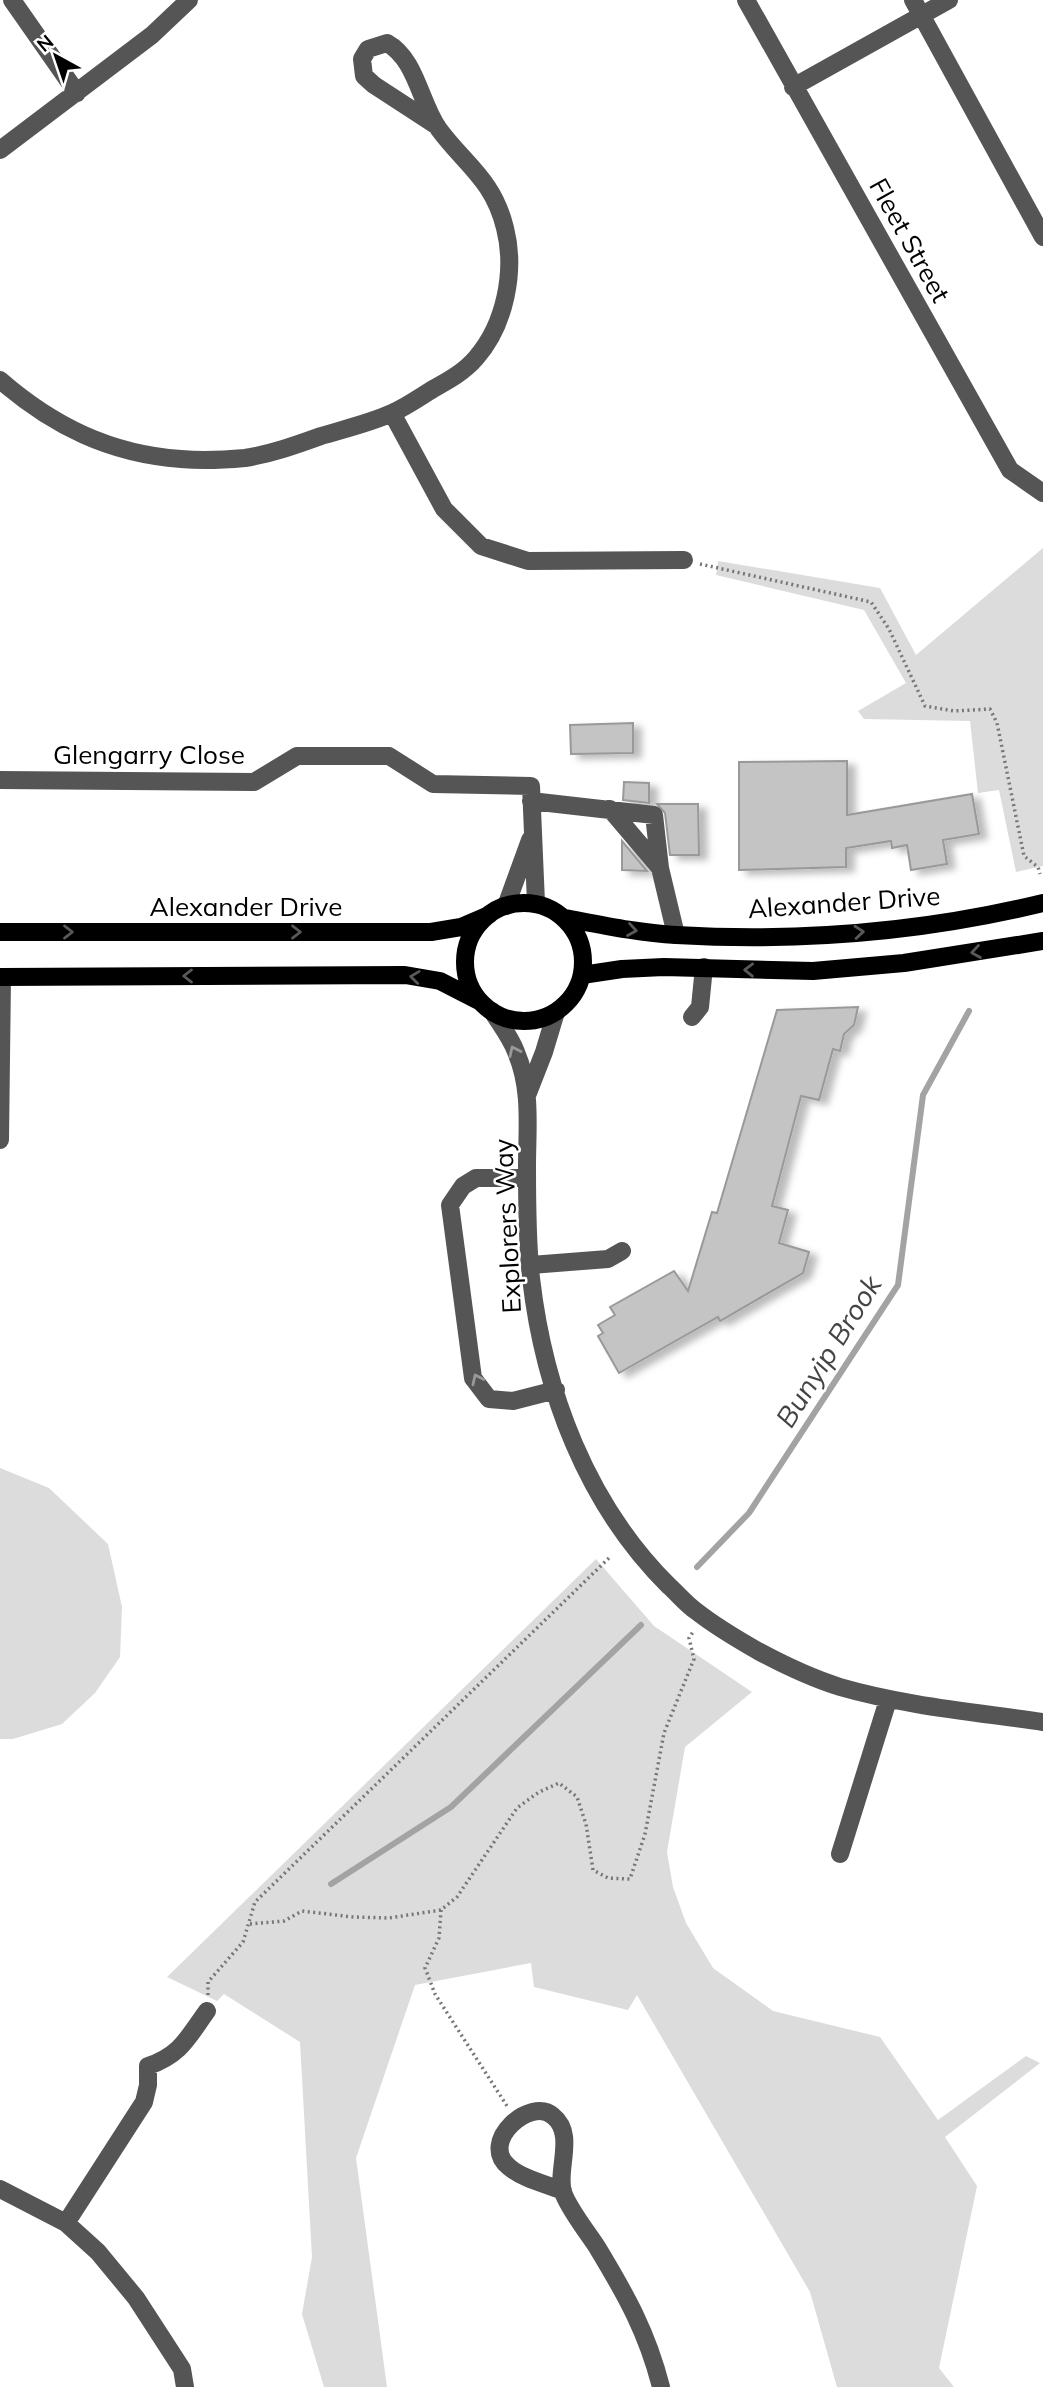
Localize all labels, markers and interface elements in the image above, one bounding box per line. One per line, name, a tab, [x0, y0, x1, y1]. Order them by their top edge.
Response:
north arrow	[21, 21, 91, 91]
text: N	[32, 29, 58, 57]
street label: Fleet Street	[862, 172, 958, 308]
street label: Glengarry Close	[53, 738, 245, 771]
street label: Alexander Drive	[747, 879, 941, 925]
street label: Alexander Drive	[150, 890, 342, 923]
one-way arrow	[626, 922, 638, 937]
one-way arrow	[63, 924, 74, 940]
one-way arrow	[291, 924, 301, 940]
one-way arrow	[854, 925, 865, 940]
one-way arrow	[970, 944, 982, 959]
one-way arrow	[744, 962, 755, 977]
one-way arrow	[182, 968, 193, 984]
one-way arrow	[410, 969, 421, 984]
one-way arrow	[508, 1045, 522, 1058]
street label: Explorers Way	[486, 1138, 528, 1314]
water label: Bunyip Brook	[767, 1267, 889, 1433]
one-way arrow	[471, 1374, 485, 1386]

